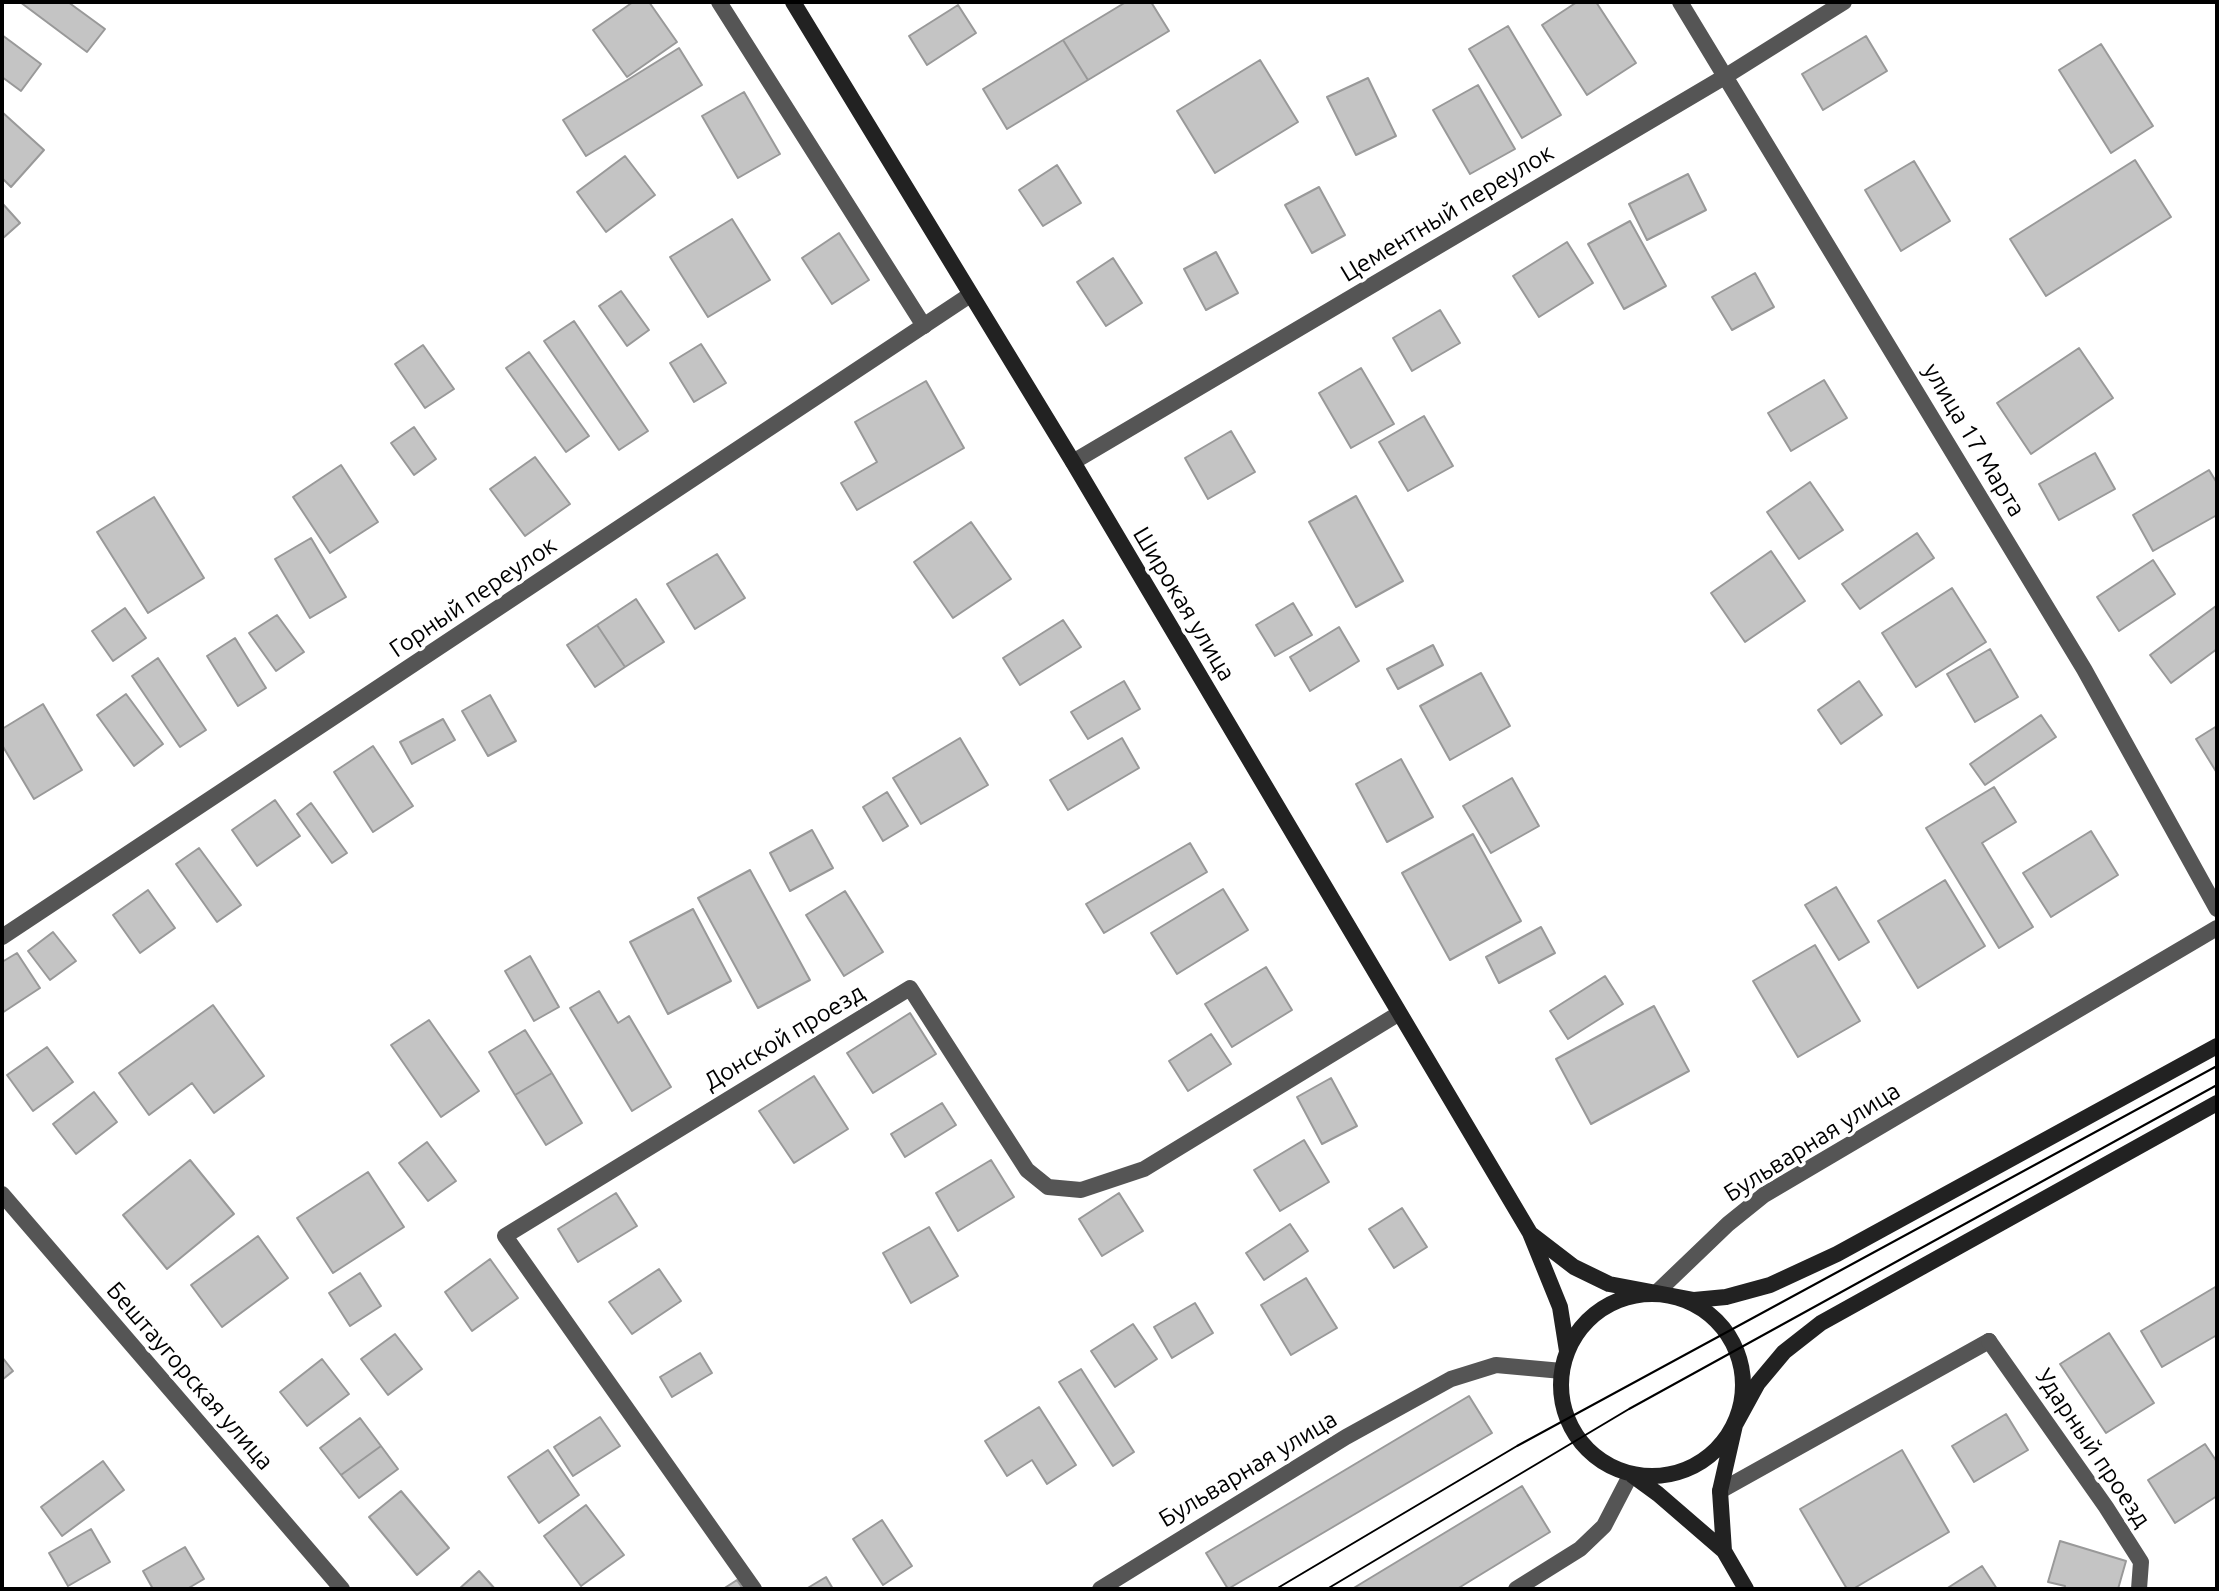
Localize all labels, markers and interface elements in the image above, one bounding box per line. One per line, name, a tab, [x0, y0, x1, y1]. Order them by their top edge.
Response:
street label: Цементный переулок	[1335, 138, 1559, 288]
street label: улица 17 Марта	[1917, 358, 2031, 522]
street label: Широкая улица	[1127, 522, 1241, 686]
street label: Горный переулок	[384, 531, 562, 663]
street label: Донской проезд	[698, 978, 870, 1096]
street label: Бульварная улица	[1719, 1076, 1905, 1208]
street label: Бештаугорская улица	[100, 1276, 280, 1476]
street label: Ударный проезд	[2029, 1363, 2157, 1533]
street label: Бульварная улица	[1154, 1405, 1342, 1533]

